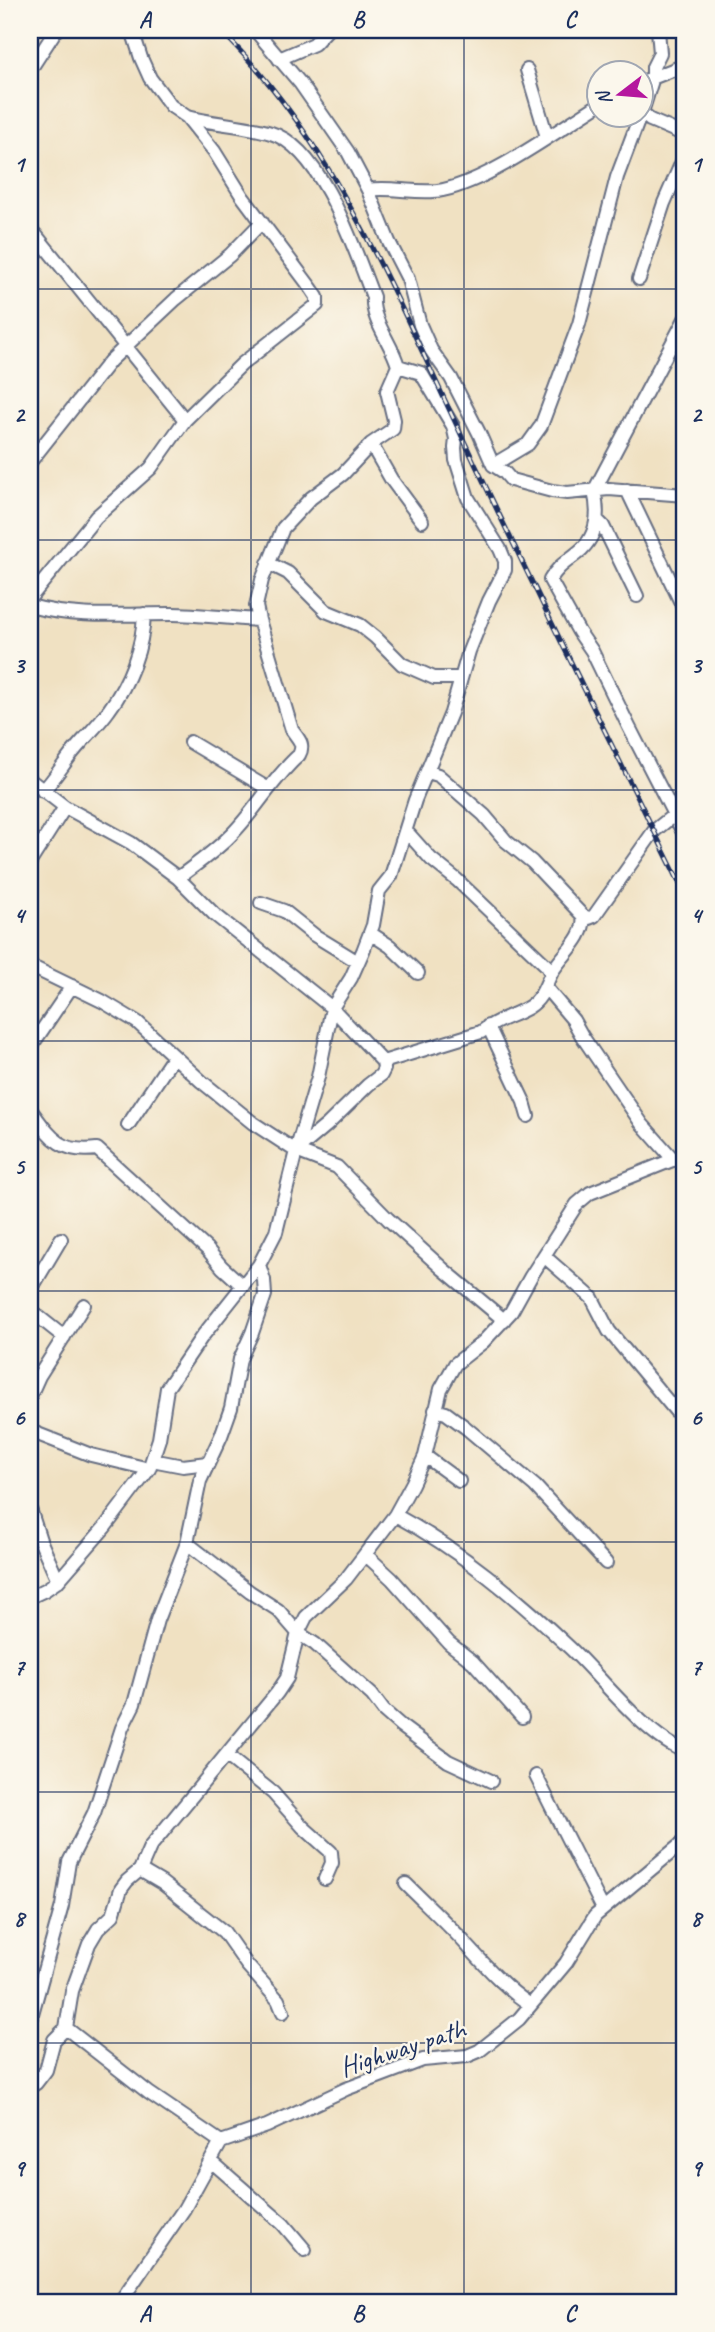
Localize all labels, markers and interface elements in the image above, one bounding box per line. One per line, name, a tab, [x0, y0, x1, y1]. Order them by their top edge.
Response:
text: A	[139, 5, 153, 34]
text: B	[352, 5, 366, 34]
text: C	[565, 5, 579, 34]
north arrow	[586, 60, 656, 130]
text: N	[591, 86, 618, 107]
text: 1	[14, 150, 27, 179]
text: 1	[691, 150, 704, 179]
text: 2	[14, 400, 27, 429]
text: 2	[691, 400, 704, 429]
text: 3	[14, 651, 27, 680]
text: 3	[691, 651, 704, 680]
text: 4	[14, 901, 27, 930]
text: 4	[691, 901, 704, 930]
text: 5	[14, 1152, 26, 1181]
text: 5	[691, 1152, 703, 1181]
text: 6	[14, 1403, 27, 1432]
text: 6	[691, 1403, 704, 1432]
text: 7	[14, 1653, 27, 1682]
text: 7	[691, 1653, 704, 1682]
text: 8	[14, 1904, 27, 1933]
text: 8	[691, 1904, 704, 1933]
street label: Highway path	[335, 2010, 471, 2084]
text: 9	[14, 2154, 27, 2183]
text: 9	[691, 2154, 704, 2183]
text: A	[139, 2299, 153, 2328]
text: B	[352, 2299, 366, 2328]
text: C	[565, 2299, 579, 2328]

